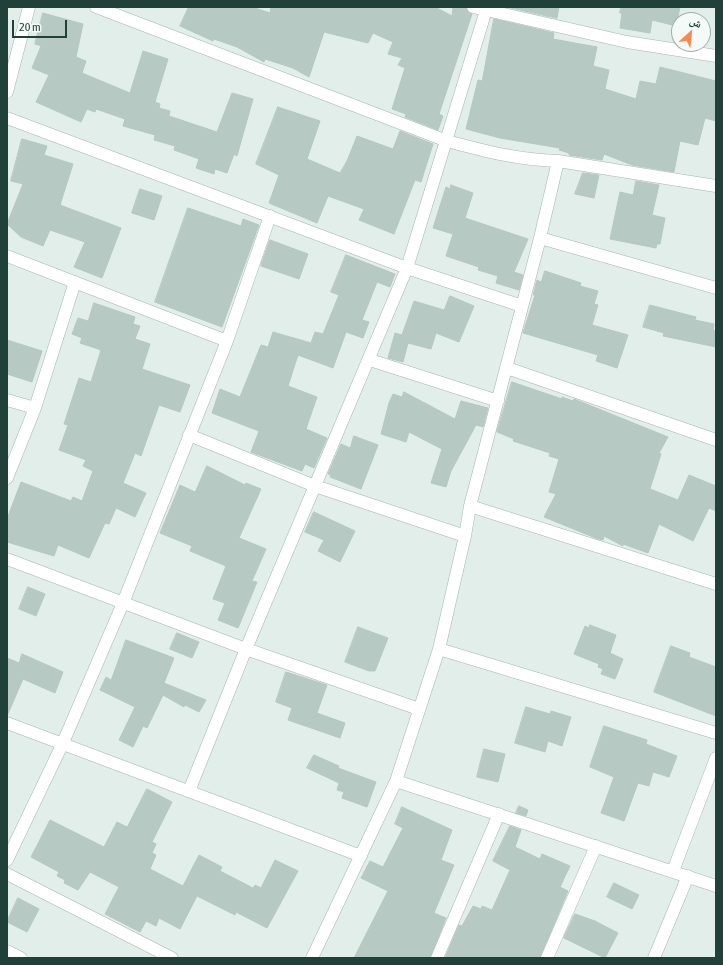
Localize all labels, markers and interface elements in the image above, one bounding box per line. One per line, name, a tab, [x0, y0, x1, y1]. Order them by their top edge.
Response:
scale bar	[14, 12, 69, 38]
north arrow	[671, 12, 711, 52]
text: ش	[688, 14, 704, 30]
text: 20 m	[19, 20, 41, 34]

